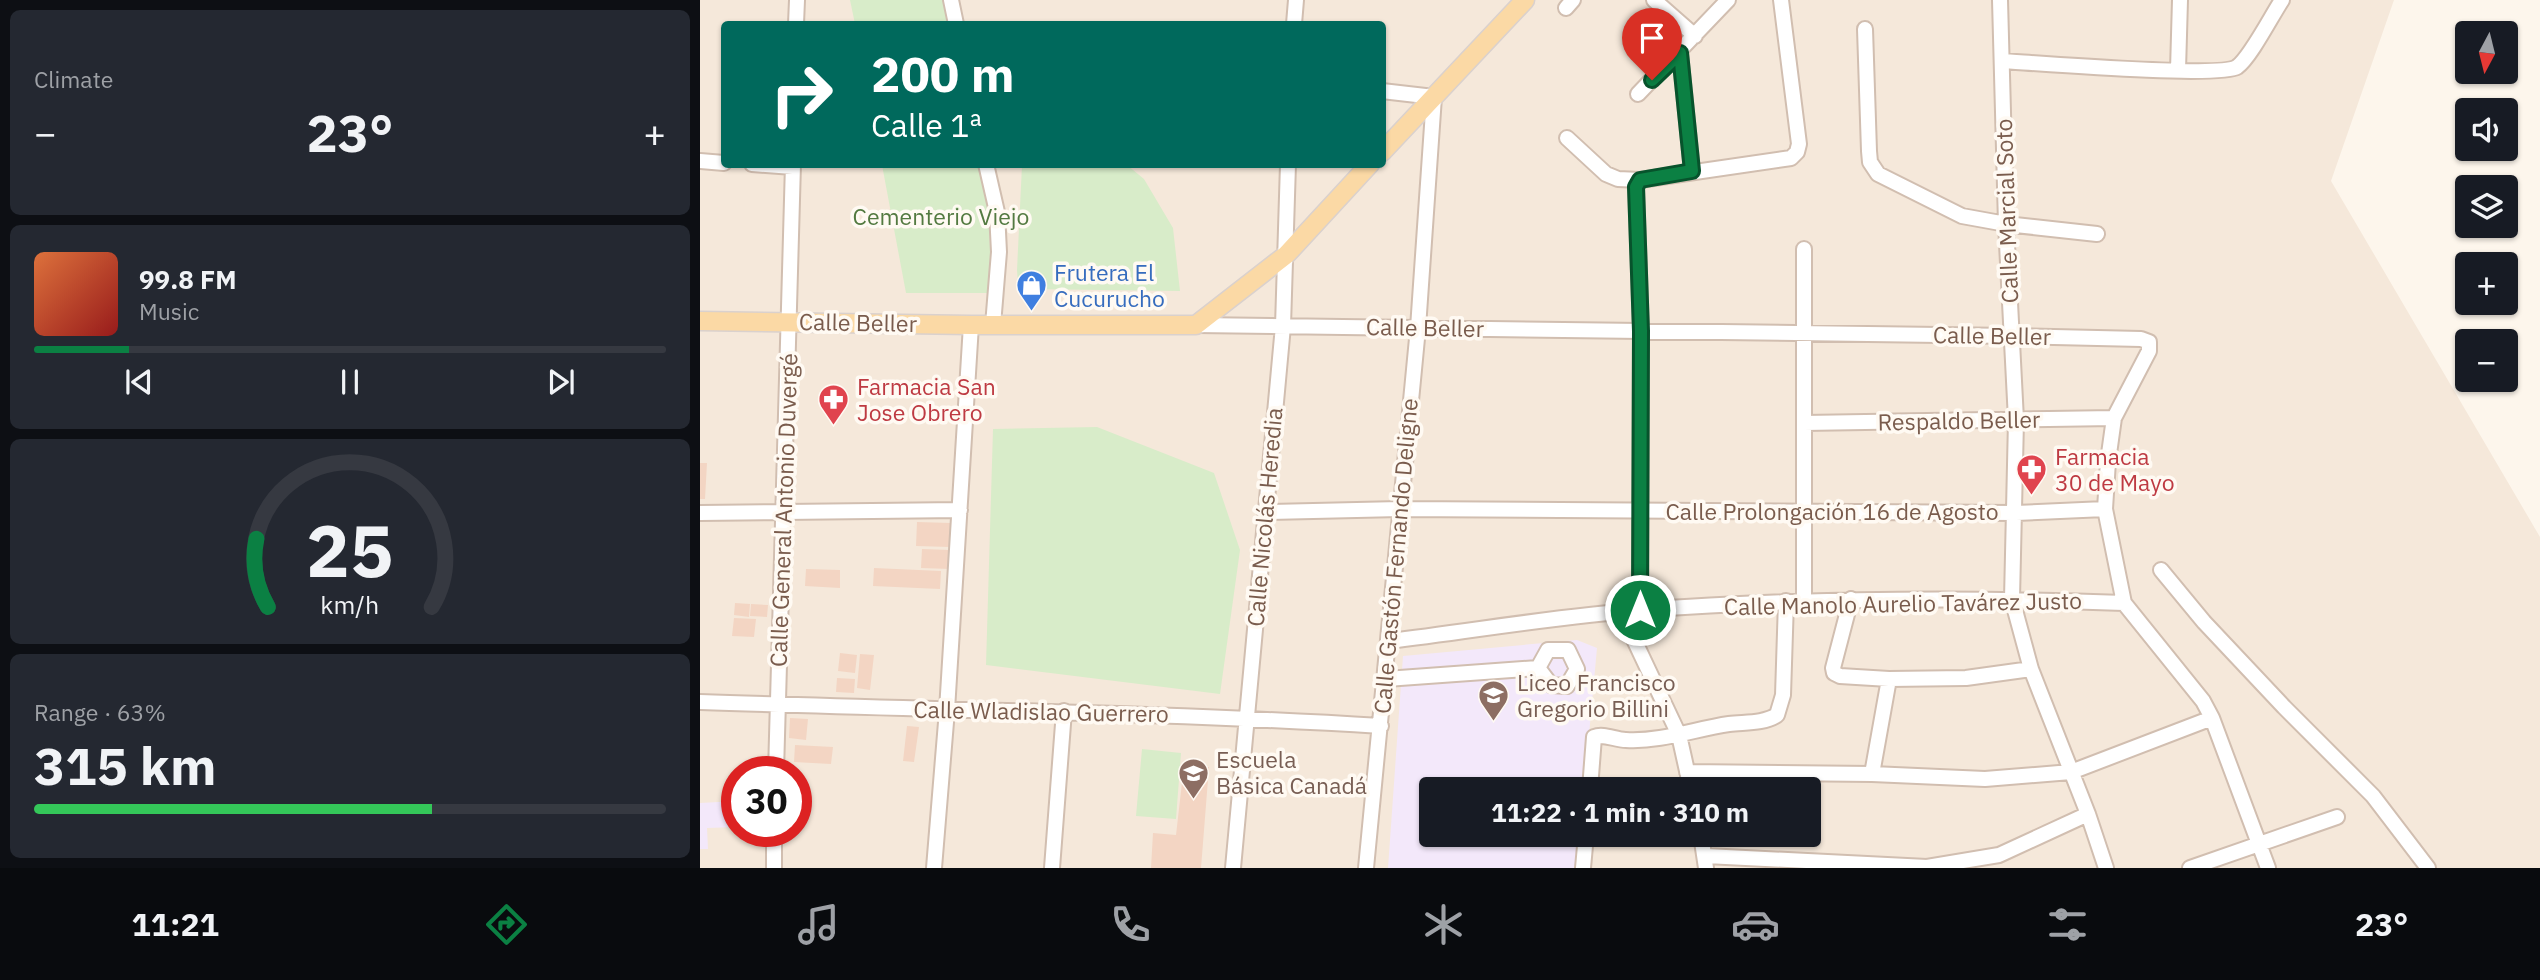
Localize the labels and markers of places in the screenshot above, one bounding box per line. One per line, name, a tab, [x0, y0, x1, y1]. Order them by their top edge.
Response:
pin	[1622, 8, 1682, 80]
place label: Frutera El Cucurucho	[1054, 257, 1165, 313]
shop icon: Frutera El Cucurucho	[1014, 269, 1048, 313]
place label: Farmacia San Jose Obrero	[857, 371, 996, 427]
pharmacy icon: Farmacia San Jose Obrero	[817, 383, 851, 427]
place label: Farmacia 30 de Mayo	[2055, 441, 2175, 497]
pharmacy icon: Farmacia 30 de Mayo	[2015, 453, 2049, 497]
place label: Liceo Francisco Gregorio Billini	[1517, 667, 1676, 723]
school or university icon: Liceo Francisco Gregorio Billini	[1477, 679, 1511, 723]
place label: Escuela Básica Canadá	[1216, 744, 1367, 800]
school or university icon: Escuela Básica Canadá	[1176, 756, 1210, 800]

